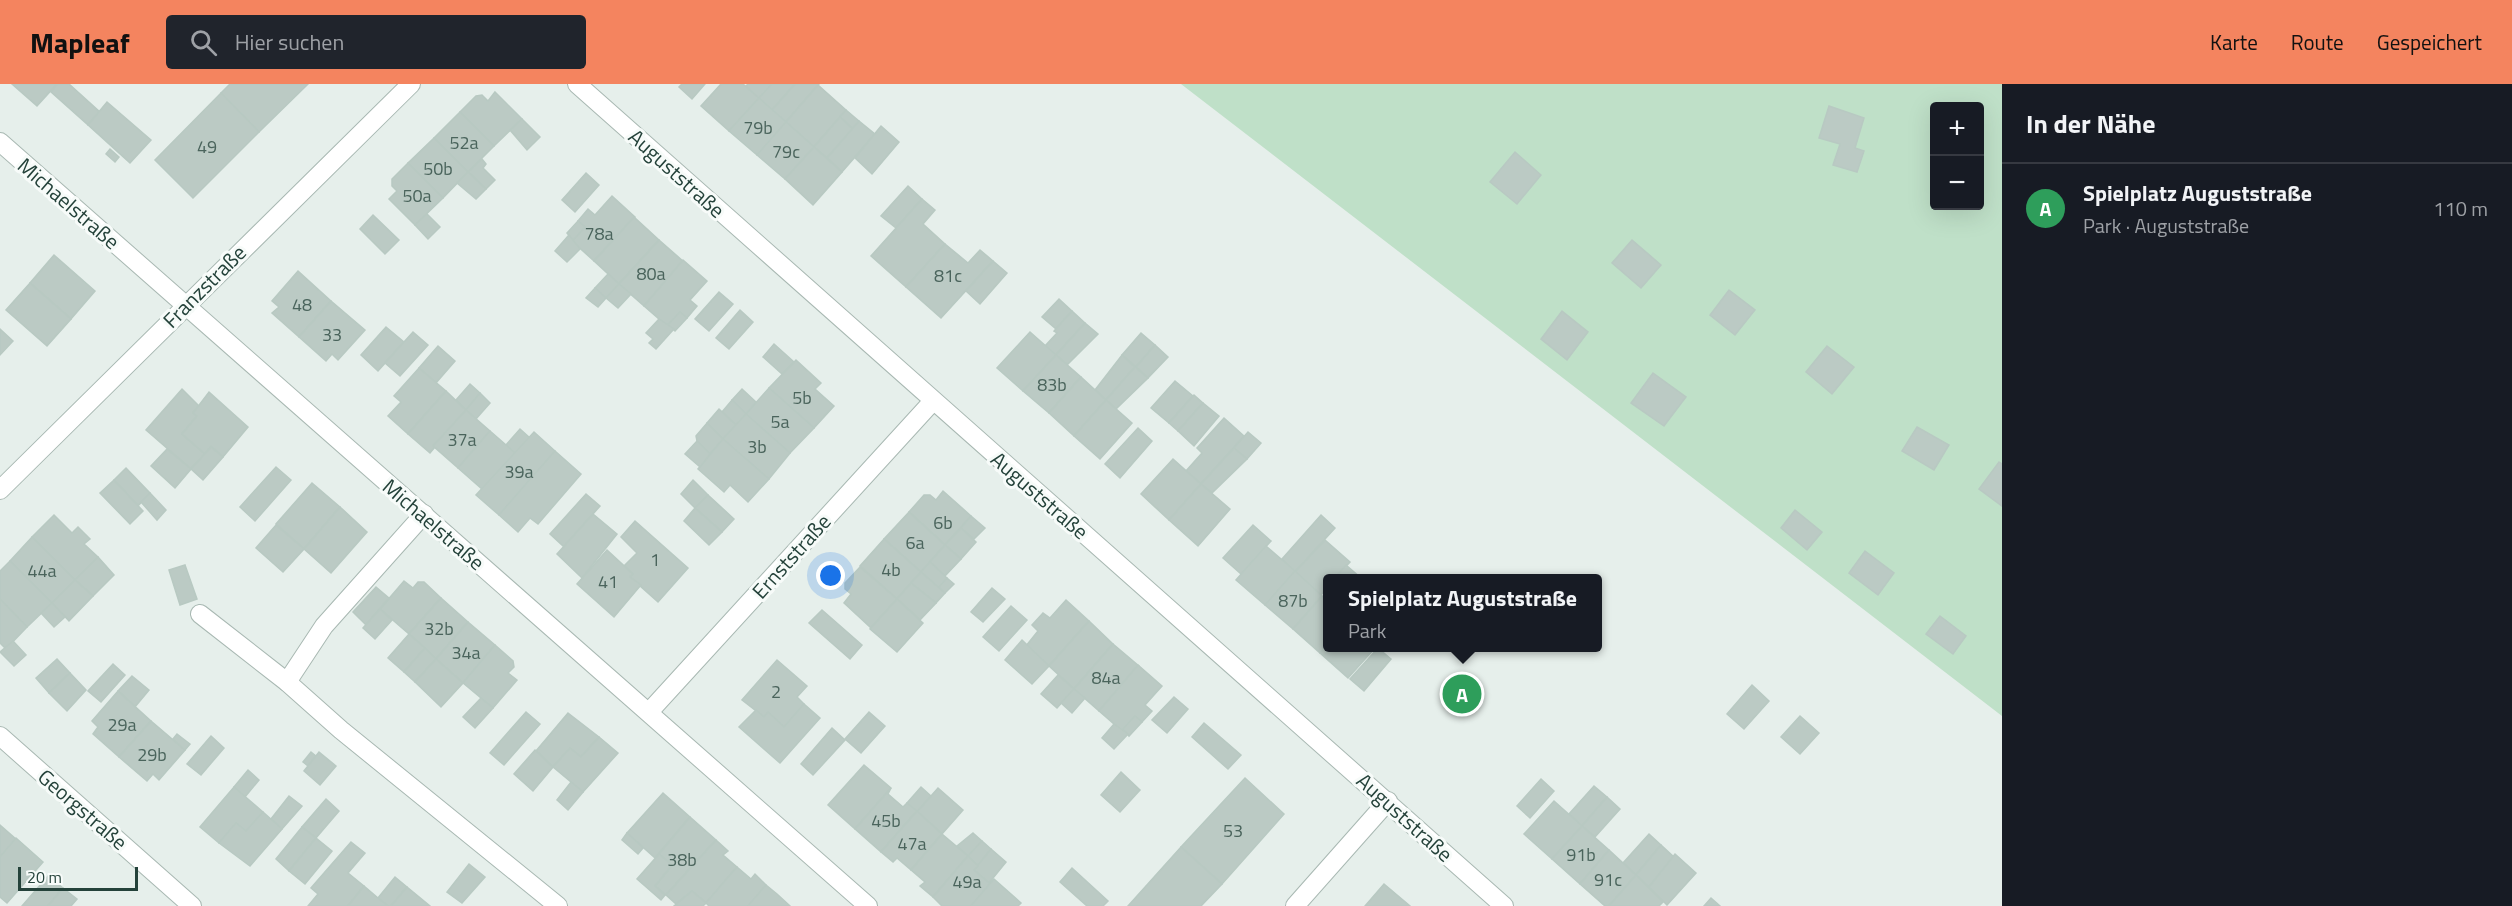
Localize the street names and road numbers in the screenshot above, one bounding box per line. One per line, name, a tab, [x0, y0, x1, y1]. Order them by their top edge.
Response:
street label: Auguststraße	[622, 121, 732, 225]
street label: Michaelstraße	[11, 150, 127, 256]
street label: Franzstraße	[155, 237, 253, 335]
street label: Auguststraße	[984, 443, 1096, 547]
street label: Michaelstraße	[376, 471, 492, 577]
street label: Ernststraße	[744, 506, 838, 606]
street label: Georgstraße	[31, 761, 135, 857]
street label: Auguststraße	[1350, 765, 1460, 869]

